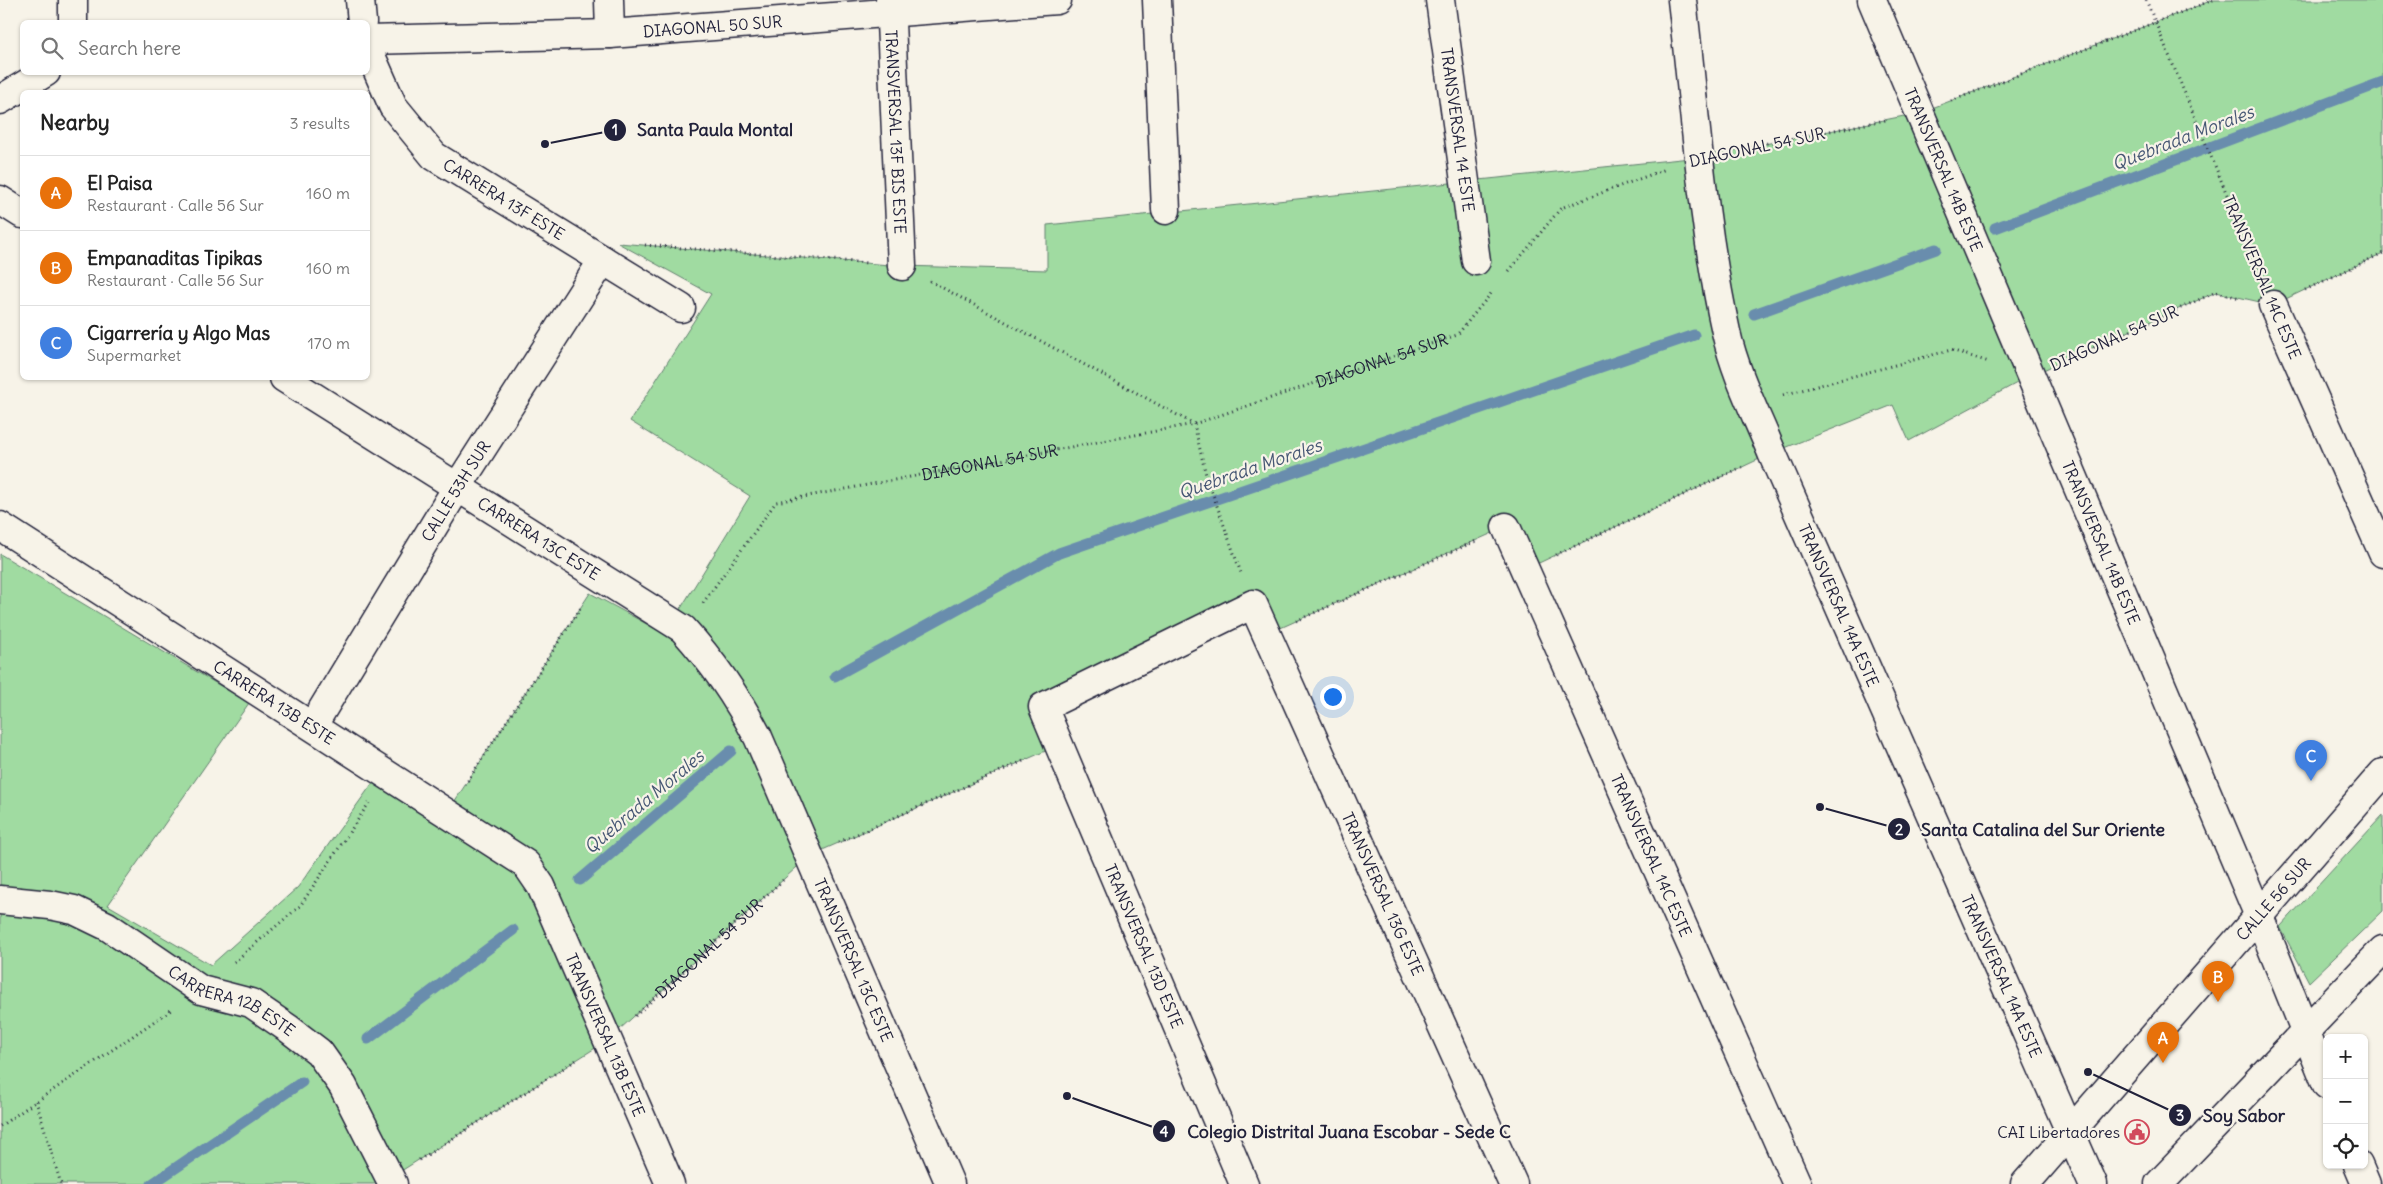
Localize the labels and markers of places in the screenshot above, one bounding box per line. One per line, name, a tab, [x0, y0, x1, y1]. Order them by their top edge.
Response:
callout: Santa Paula Montal	[602, 113, 803, 146]
pin: C	[2295, 740, 2327, 781]
callout: Santa Catalina del Sur Oriente	[1886, 813, 2175, 846]
pin: B	[2202, 961, 2234, 1002]
pin: A	[2147, 1022, 2179, 1063]
callout: Soy Sabor	[2168, 1099, 2295, 1132]
callout: Colegio Distrital Juana Escobar - Sede C	[1152, 1115, 1520, 1148]
public building icon: CAI Libertadores	[2124, 1119, 2150, 1145]
place label: CAI Libertadores	[1997, 1122, 2120, 1142]

